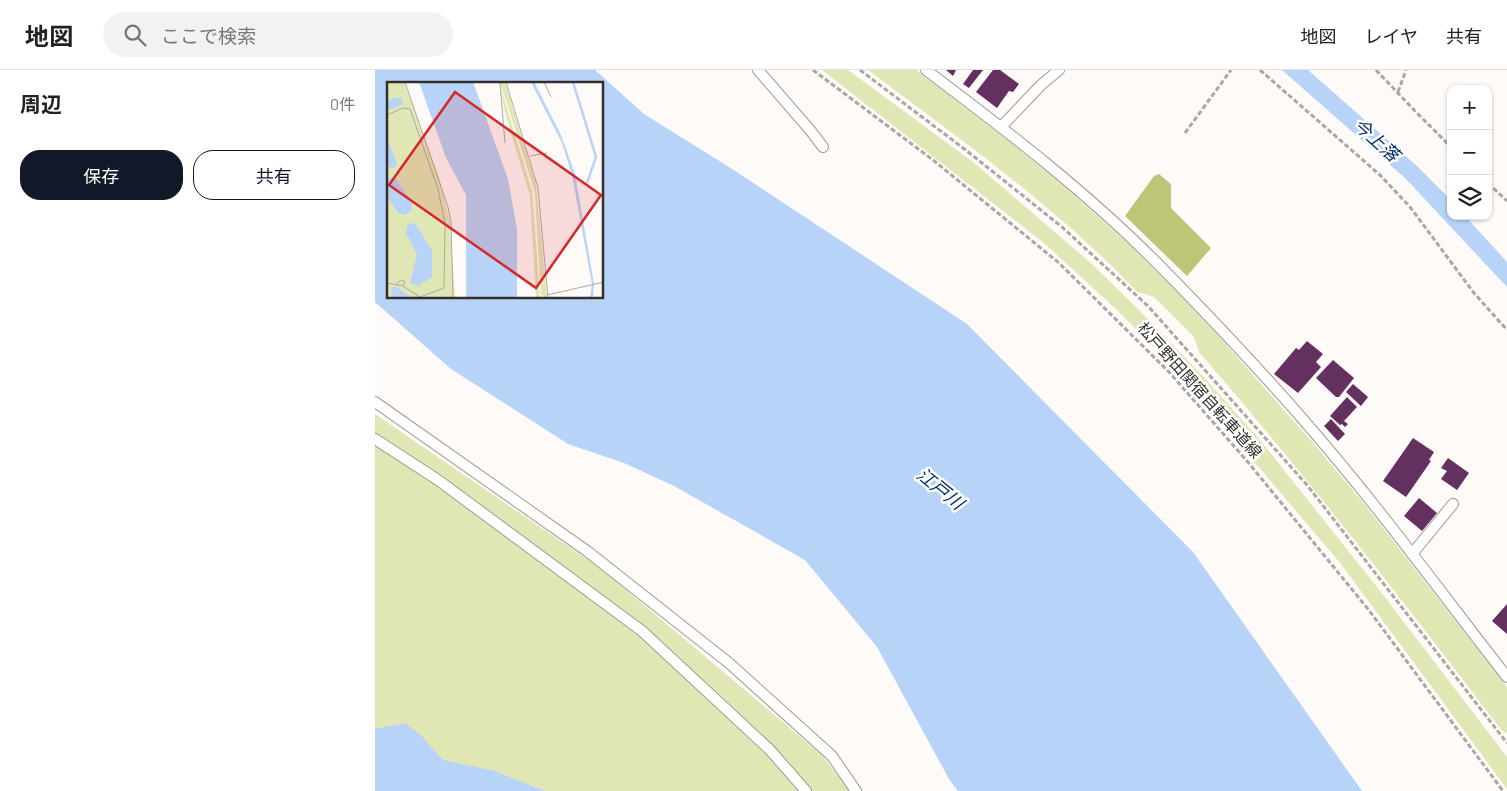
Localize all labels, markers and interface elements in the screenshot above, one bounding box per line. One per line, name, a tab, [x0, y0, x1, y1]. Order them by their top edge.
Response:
search box	[103, 12, 453, 57]
text: 地図	[25, 21, 73, 50]
icon: search	[121, 21, 149, 49]
text: ここで検索	[161, 24, 256, 47]
text: 地図	[1301, 25, 1337, 47]
text: レイヤ	[1365, 25, 1418, 47]
text: 共有	[1446, 25, 1482, 47]
inset map	[387, 82, 604, 299]
map controls	[1447, 85, 1492, 220]
button: +	[1447, 85, 1492, 130]
text: 周辺	[20, 91, 62, 116]
text: 0件	[330, 94, 355, 113]
water label: 今上落	[1349, 113, 1406, 168]
button: −	[1447, 130, 1492, 175]
button: 保存	[20, 150, 183, 200]
button: 共有	[193, 150, 355, 200]
button: layers	[1447, 175, 1492, 220]
street label: 松戸野田関宿自転車道線	[1134, 318, 1266, 461]
water label: 江戸川	[913, 463, 970, 515]

